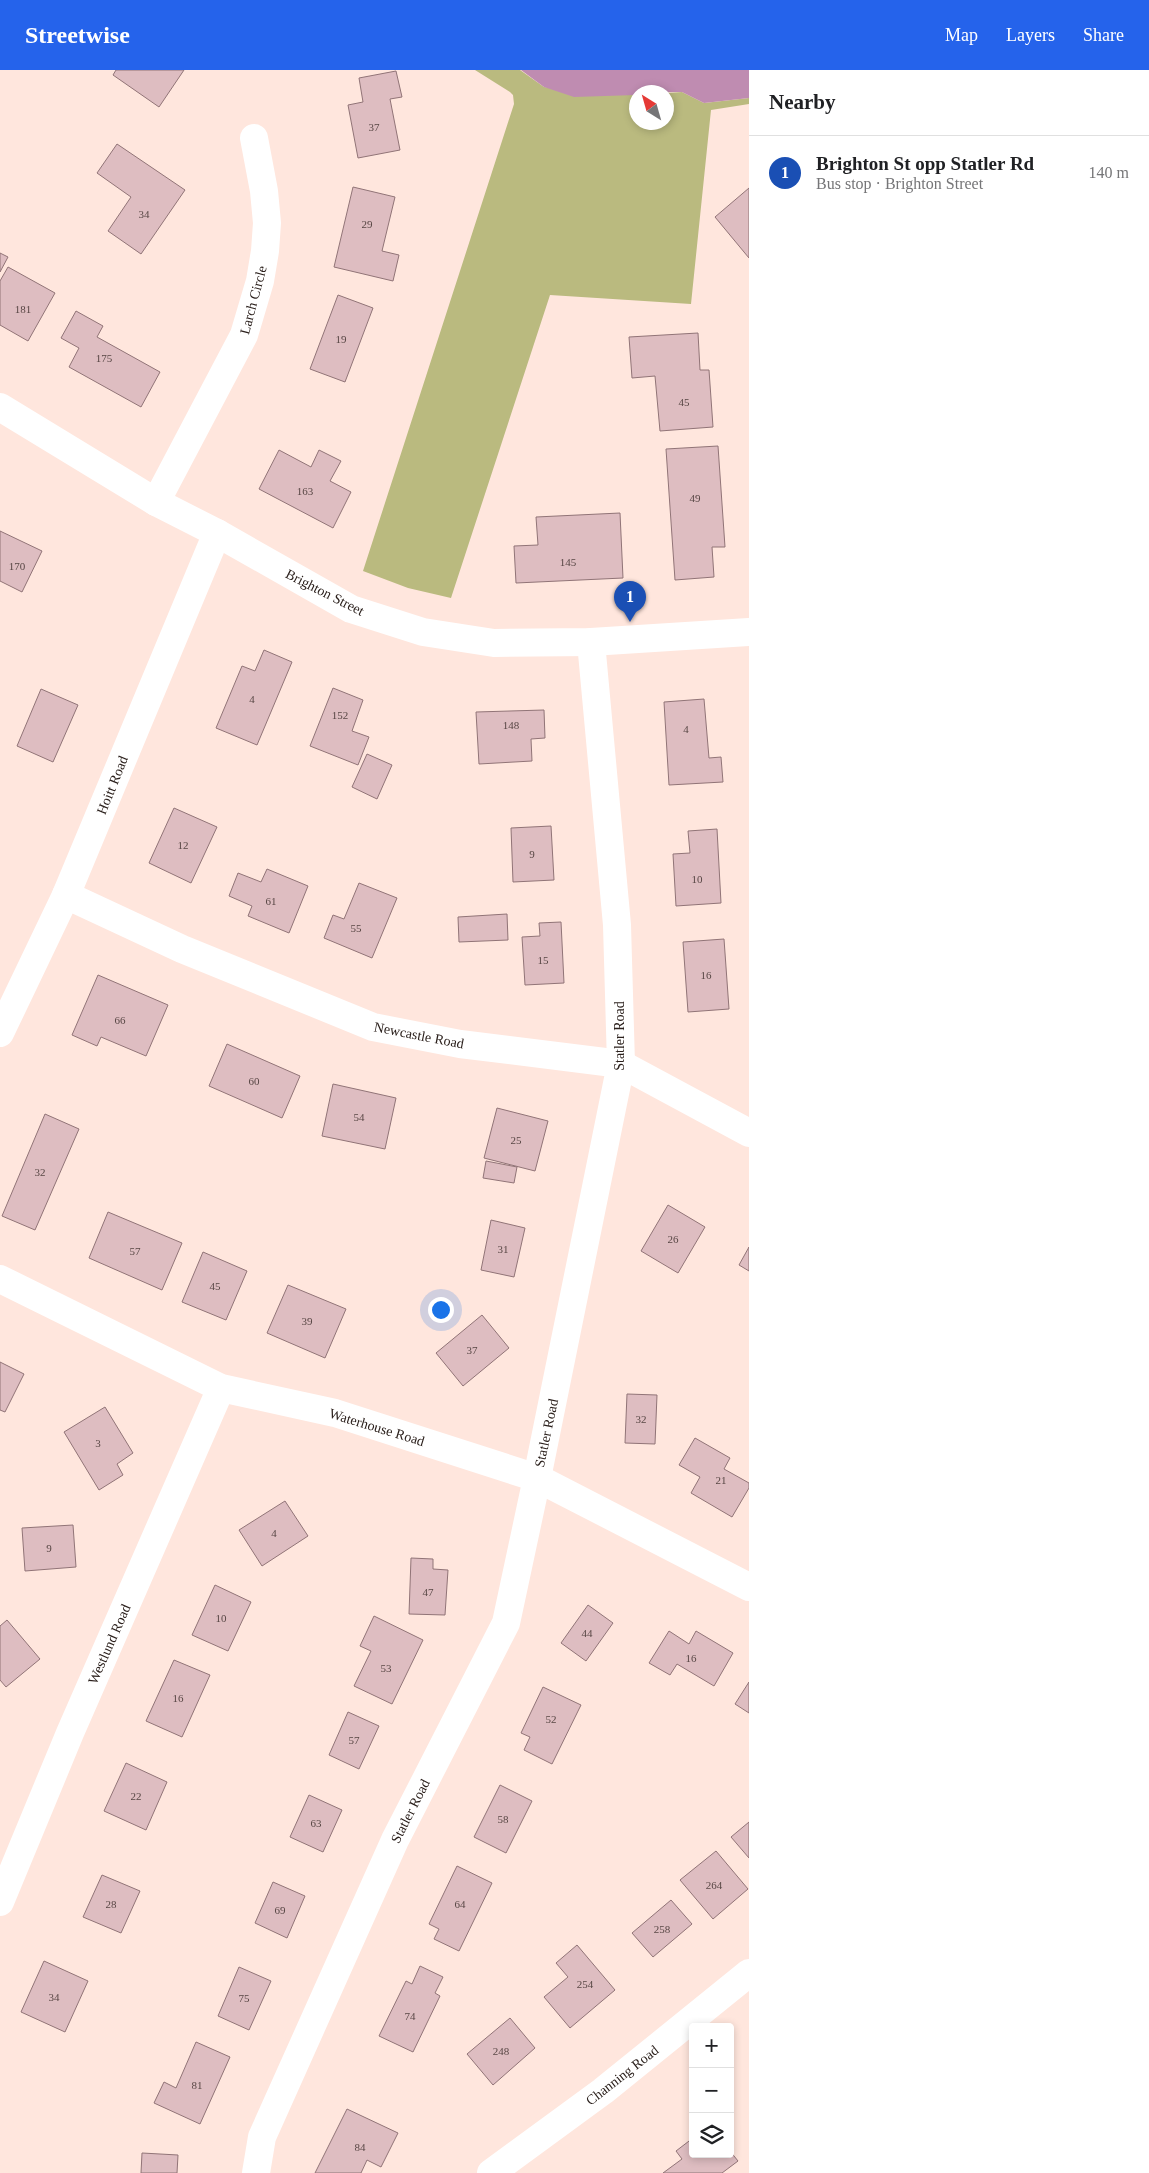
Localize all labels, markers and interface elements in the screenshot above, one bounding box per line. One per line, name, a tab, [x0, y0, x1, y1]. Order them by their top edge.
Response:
text: Streetwise	[25, 22, 130, 48]
text: Map	[945, 25, 978, 45]
text: Layers	[1006, 25, 1055, 45]
text: Share	[1083, 25, 1124, 45]
north arrow	[629, 85, 674, 130]
text: Nearby	[769, 90, 836, 114]
house number: 37	[369, 121, 380, 133]
text: Brighton St opp Statler Rd	[816, 153, 1034, 174]
text: 1	[781, 164, 789, 181]
text: 140 m	[1089, 164, 1129, 181]
text: Bus stop · Brighton Street	[816, 175, 983, 192]
house number: 34	[139, 208, 150, 220]
house number: 29	[362, 218, 373, 230]
street label: Larch Circle	[237, 264, 270, 336]
house number: 181	[15, 303, 31, 315]
house number: 19	[336, 333, 347, 345]
house number: 175	[96, 352, 113, 364]
house number: 45	[679, 396, 690, 408]
house number: 163	[297, 485, 314, 497]
house number: 49	[690, 492, 701, 504]
house number: 145	[560, 556, 577, 568]
house number: 170	[9, 560, 26, 572]
street label: Brighton Street	[283, 566, 367, 619]
pin: 1	[614, 581, 646, 622]
house number: 4	[249, 693, 255, 705]
house number: 152	[332, 709, 348, 721]
house number: 148	[503, 719, 520, 731]
house number: 4	[683, 723, 689, 735]
street label: Hoitt Road	[94, 754, 131, 817]
house number: 12	[178, 839, 189, 851]
house number: 9	[529, 848, 535, 860]
house number: 10	[692, 873, 703, 885]
house number: 61	[266, 895, 277, 907]
house number: 55	[351, 922, 362, 934]
house number: 15	[538, 954, 549, 966]
house number: 16	[701, 969, 712, 981]
street label: Statler Road	[612, 1001, 627, 1071]
house number: 66	[115, 1014, 126, 1026]
street label: Newcastle Road	[373, 1019, 465, 1052]
house number: 60	[249, 1075, 260, 1087]
house number: 54	[354, 1111, 365, 1123]
house number: 25	[511, 1134, 522, 1146]
house number: 32	[35, 1166, 46, 1178]
house number: 26	[668, 1233, 679, 1245]
house number: 31	[498, 1243, 509, 1255]
house number: 57	[130, 1245, 141, 1257]
house number: 45	[210, 1280, 221, 1292]
your location	[428, 1297, 454, 1323]
house number: 39	[302, 1315, 313, 1327]
house number: 37	[467, 1344, 478, 1356]
street label: Statler Road	[532, 1398, 561, 1469]
street label: Waterhouse Road	[327, 1406, 426, 1449]
house number: 32	[636, 1413, 647, 1425]
house number: 3	[95, 1437, 101, 1449]
house number: 21	[716, 1474, 727, 1486]
house number: 4	[271, 1527, 277, 1539]
house number: 9	[46, 1542, 52, 1554]
house number: 47	[423, 1586, 434, 1598]
street label: Westlund Road	[85, 1602, 134, 1686]
house number: 10	[216, 1612, 227, 1624]
house number: 44	[582, 1627, 593, 1639]
house number: 16	[686, 1652, 697, 1664]
house number: 53	[381, 1662, 392, 1674]
house number: 16	[173, 1692, 184, 1704]
house number: 52	[546, 1713, 557, 1725]
house number: 57	[349, 1734, 360, 1746]
street label: Statler Road	[388, 1777, 433, 1846]
house number: 22	[131, 1790, 142, 1802]
house number: 58	[498, 1813, 509, 1825]
house number: 63	[311, 1817, 322, 1829]
house number: 264	[706, 1879, 723, 1891]
house number: 28	[106, 1898, 117, 1910]
house number: 64	[455, 1898, 466, 1910]
house number: 69	[275, 1904, 286, 1916]
house number: 258	[654, 1923, 671, 1935]
house number: 254	[577, 1978, 594, 1990]
house number: 34	[49, 1991, 60, 2003]
house number: 75	[239, 1992, 250, 2004]
house number: 74	[405, 2010, 416, 2022]
map controls	[689, 2023, 734, 2158]
button: +	[689, 2023, 734, 2068]
street label: Channing Road	[583, 2043, 661, 2108]
house number: 248	[493, 2045, 510, 2057]
button: −	[689, 2068, 734, 2113]
house number: 81	[192, 2079, 203, 2091]
button: layers	[689, 2113, 734, 2158]
house number: 84	[355, 2141, 366, 2153]

